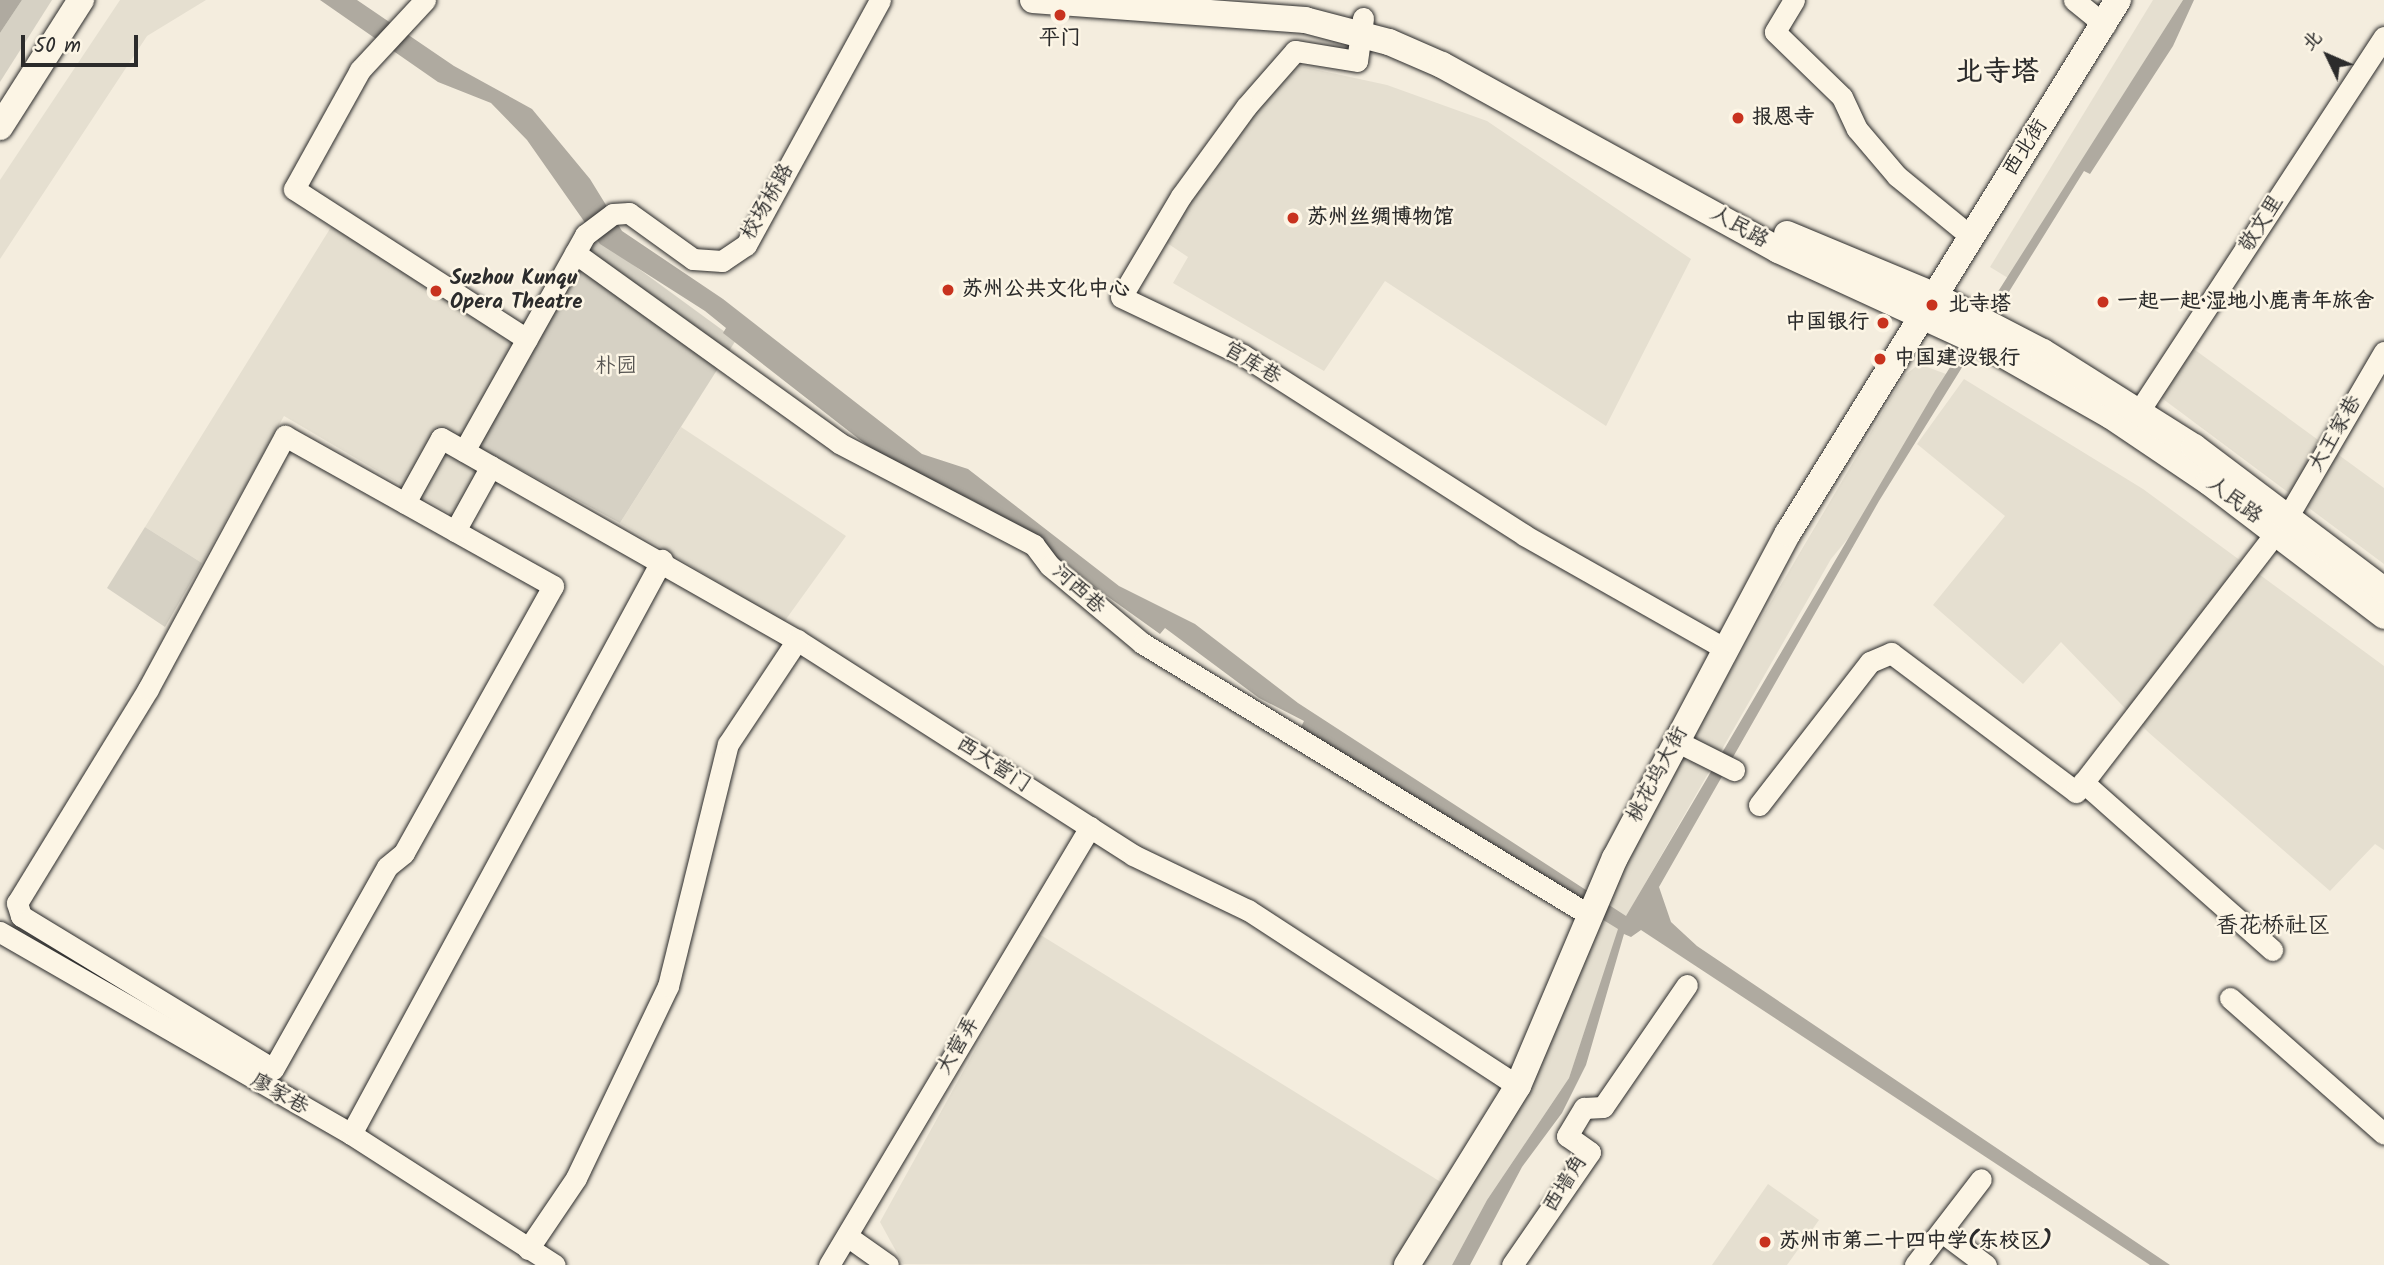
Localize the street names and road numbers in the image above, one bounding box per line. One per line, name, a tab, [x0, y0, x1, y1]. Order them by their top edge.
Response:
street label: 西北街	[1998, 115, 2054, 181]
street label: 校场桥路	[736, 159, 800, 245]
street label: 敬文里	[2234, 191, 2290, 257]
street label: 人民路	[1705, 202, 1773, 254]
street label: 官库巷	[1219, 337, 1285, 391]
street label: 大王家巷	[2304, 391, 2368, 477]
street label: 人民路	[2201, 472, 2267, 530]
street label: 河西巷	[1046, 560, 1110, 620]
street label: 桃花坞大街	[1622, 723, 1694, 827]
street label: 西大营门	[951, 732, 1035, 798]
street label: 大营弄	[932, 1012, 986, 1080]
street label: 廖家巷	[245, 1069, 313, 1121]
street label: 西墙角	[1539, 1151, 1593, 1217]

